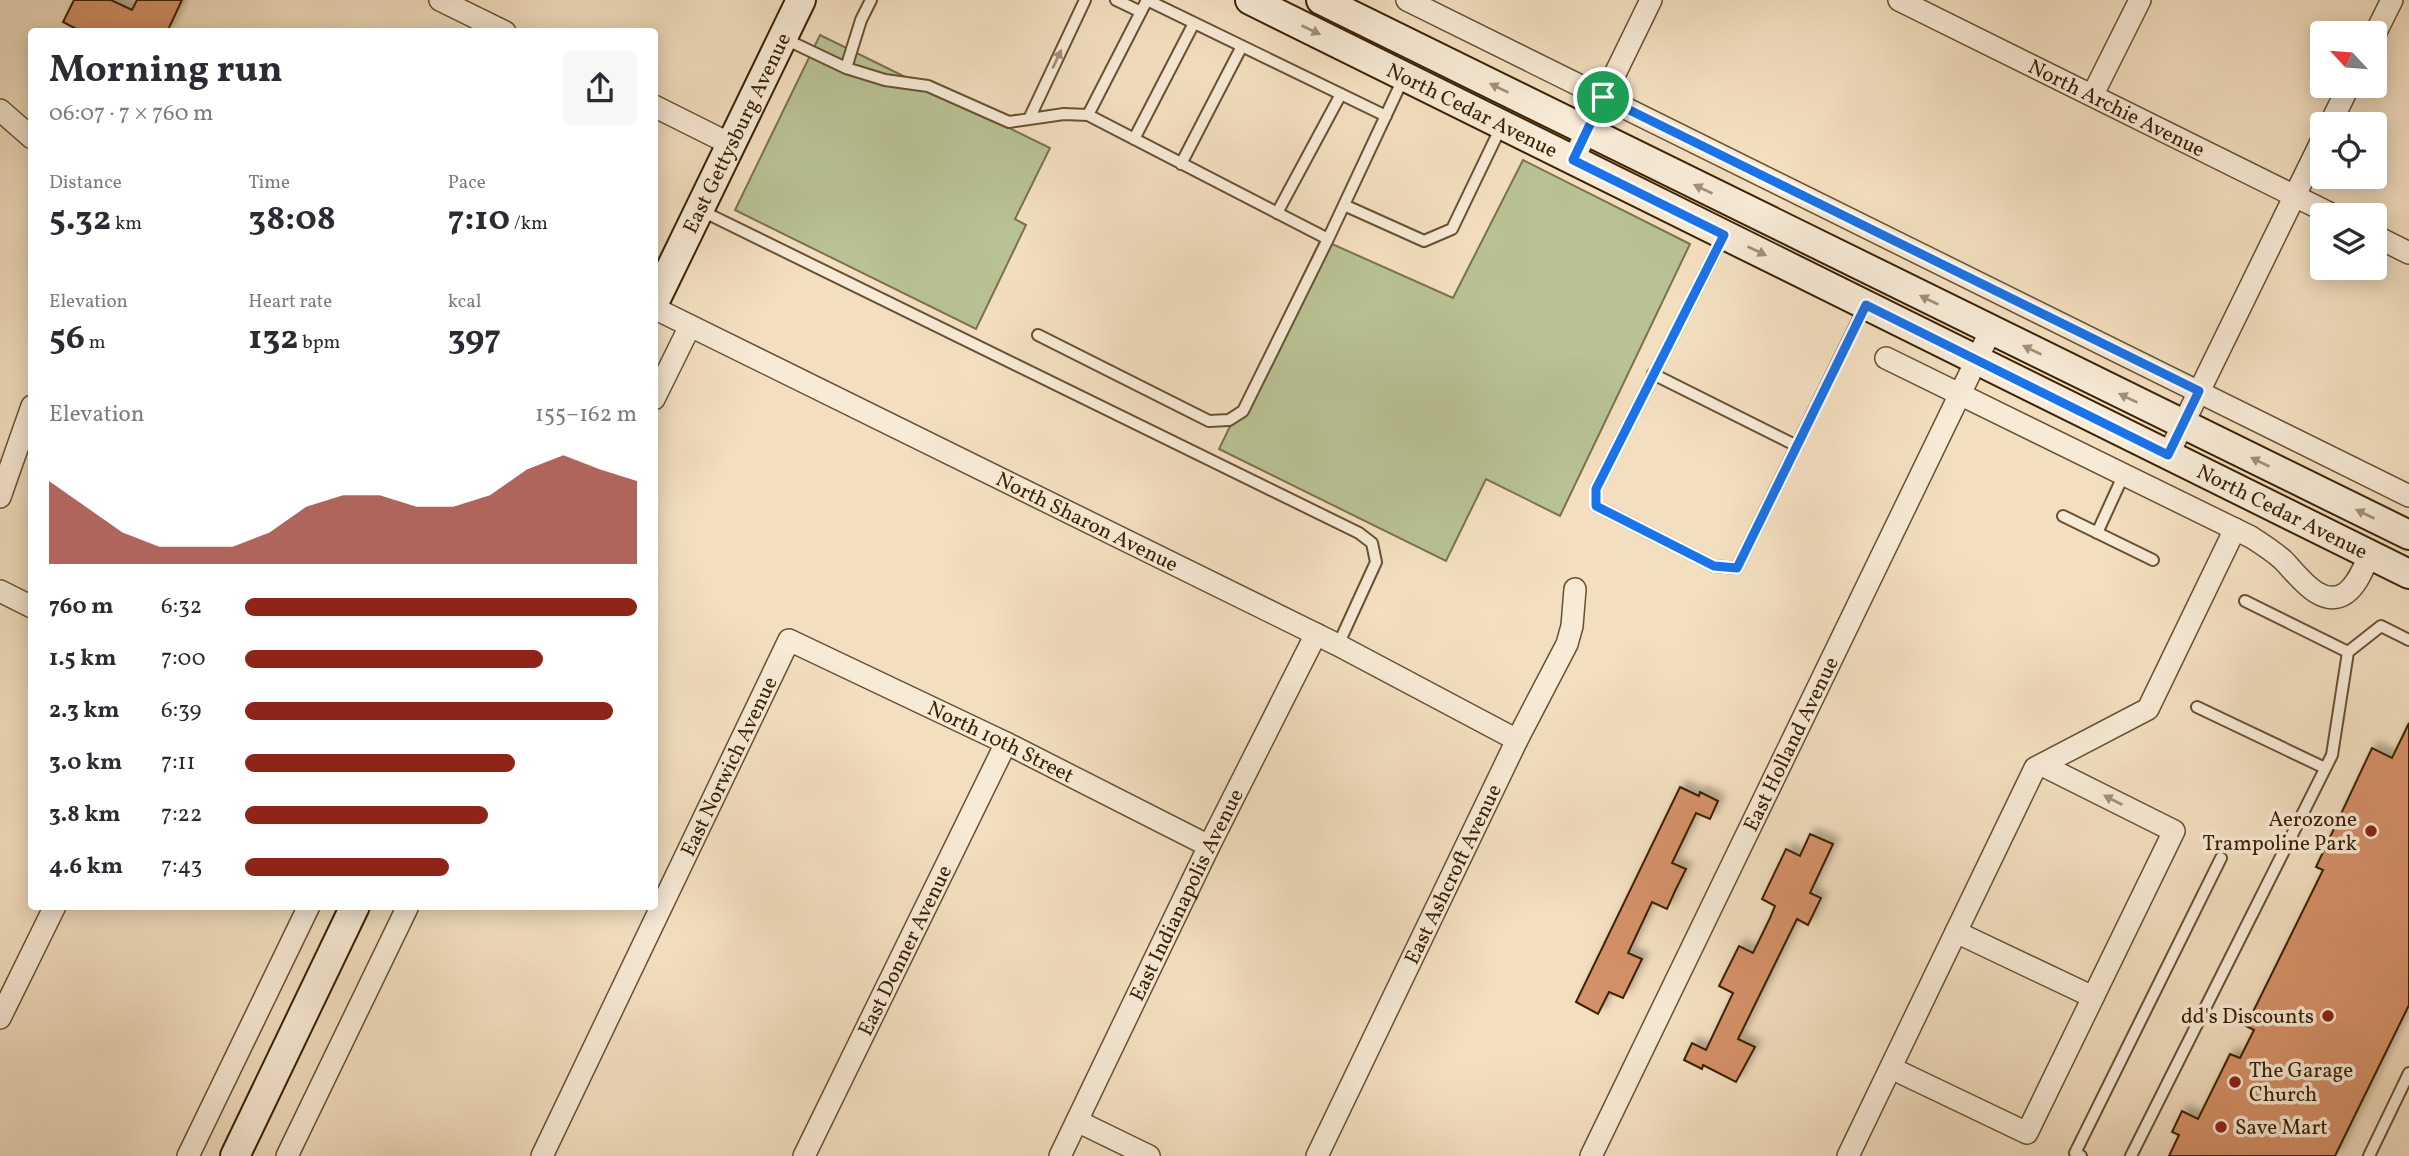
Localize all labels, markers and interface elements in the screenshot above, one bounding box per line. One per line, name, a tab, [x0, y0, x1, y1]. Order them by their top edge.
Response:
north arrow	[2310, 21, 2387, 98]
map controls	[2310, 21, 2387, 280]
one-way arrow	[1301, 25, 1321, 36]
street label: East Gettysburg Avenue	[677, 28, 799, 239]
text: Morning run	[49, 45, 283, 98]
one-way arrow	[1051, 49, 1063, 69]
button: share	[563, 51, 637, 125]
street label: North Archie Avenue	[2023, 53, 2209, 165]
street label: North Cedar Avenue	[1381, 57, 1562, 166]
pin	[1573, 67, 1633, 127]
icon: arrive	[1584, 78, 1622, 116]
one-way arrow	[1489, 83, 1509, 94]
text: 06:07 · 7 × 760 m	[49, 98, 213, 130]
button: locate	[2310, 112, 2387, 189]
text: Distance	[49, 170, 122, 196]
text: Time	[248, 170, 290, 196]
text: Pace	[448, 170, 486, 196]
one-way arrow	[1693, 183, 1713, 194]
text: 5.32	[49, 196, 111, 244]
text: 38:08	[248, 196, 336, 244]
text: 7:10	[448, 196, 510, 244]
button: layers	[2310, 203, 2387, 280]
text: km	[111, 211, 142, 237]
text: /km	[510, 211, 548, 237]
one-way arrow	[1747, 245, 1767, 257]
text: Elevation	[49, 289, 128, 315]
text: Heart rate	[248, 289, 332, 315]
text: kcal	[448, 289, 481, 315]
one-way arrow	[1919, 294, 1939, 305]
text: 56	[49, 315, 85, 363]
text: 132	[248, 315, 298, 363]
text: 397	[448, 315, 501, 363]
text: m	[85, 330, 106, 356]
text: bpm	[298, 330, 340, 356]
one-way arrow	[2022, 345, 2042, 356]
one-way arrow	[2118, 392, 2138, 403]
text: Elevation	[49, 399, 145, 431]
text: 155–162 m	[535, 399, 637, 431]
one-way arrow	[2250, 457, 2270, 468]
street label: North Cedar Avenue	[2191, 458, 2372, 567]
street label: North Sharon Avenue	[991, 466, 1183, 580]
one-way arrow	[2355, 508, 2375, 519]
text: 760 m	[49, 591, 113, 623]
text: 6:32	[161, 591, 202, 623]
text: 1.5 km	[49, 643, 116, 675]
text: 7:00	[161, 643, 206, 675]
street label: East Holland Avenue	[1737, 652, 1847, 837]
street label: East Norwich Avenue	[674, 672, 785, 862]
text: 2.3 km	[49, 695, 120, 727]
text: 6:39	[161, 695, 201, 727]
street label: North 10th Street	[922, 695, 1078, 791]
text: 3.0 km	[49, 747, 122, 779]
text: 7:11	[161, 747, 195, 779]
street label: East Ashcroft Avenue	[1398, 780, 1510, 970]
street label: East Indianapolis Avenue	[1123, 784, 1251, 1007]
one-way arrow	[2103, 795, 2123, 806]
text: 3.8 km	[49, 799, 121, 831]
text: 7:22	[161, 799, 202, 831]
place label: Aerozone Trampoline Park	[2203, 806, 2358, 859]
marker: Aerozone Trampoline Park	[2363, 823, 2379, 839]
text: 4.6 km	[49, 851, 123, 883]
text: 7:43	[161, 851, 202, 883]
street label: East Donner Avenue	[852, 861, 960, 1041]
place label: dd's Discounts	[2181, 1003, 2314, 1032]
marker: dd's Discounts	[2320, 1008, 2336, 1024]
place label: The Garage Church	[2249, 1057, 2353, 1110]
marker: The Garage Church	[2227, 1074, 2243, 1090]
place label: Save Mart	[2235, 1114, 2328, 1143]
marker: Save Mart	[2213, 1119, 2229, 1135]

